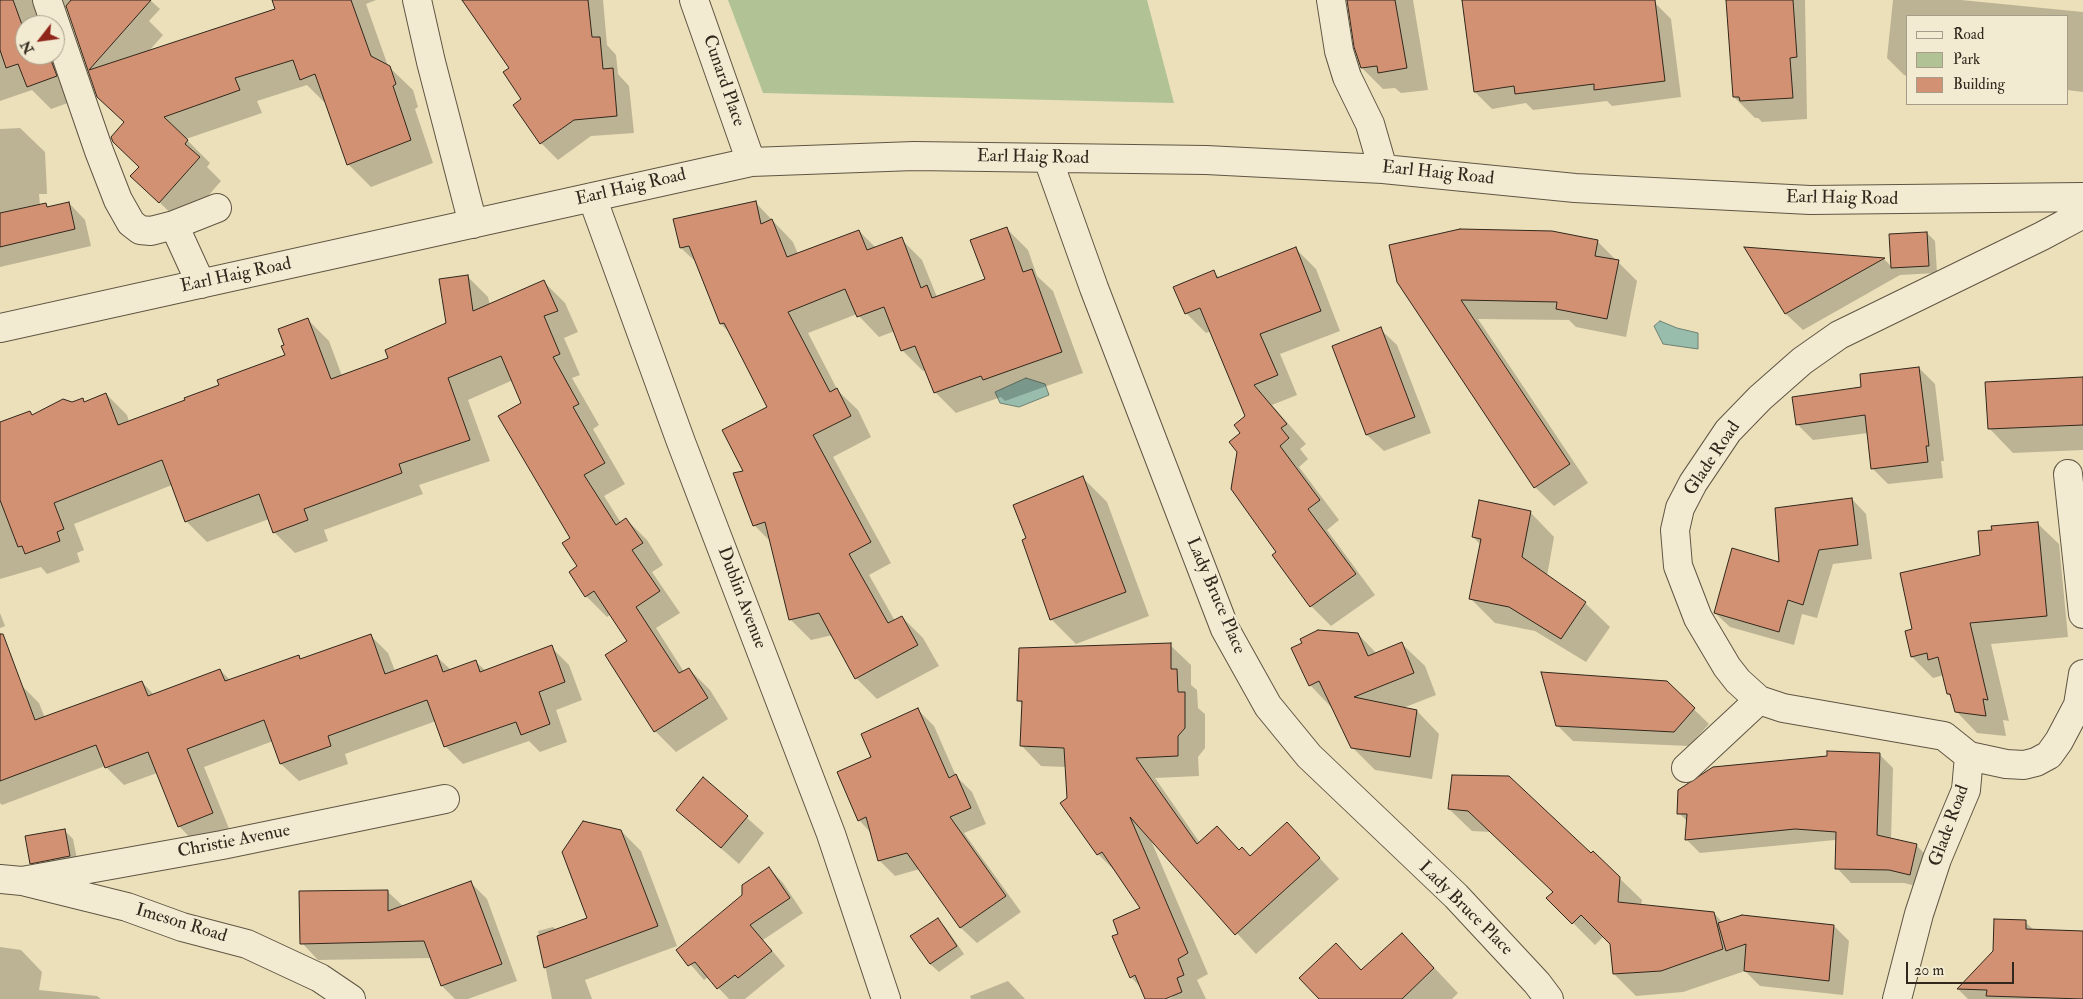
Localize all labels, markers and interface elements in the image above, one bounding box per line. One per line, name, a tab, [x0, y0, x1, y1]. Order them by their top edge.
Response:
north arrow	[15, 15, 65, 65]
legend	[1906, 15, 2068, 105]
text: Road	[1953, 25, 1984, 44]
street label: Cunard Place	[697, 32, 749, 130]
text: N	[17, 38, 38, 57]
text: Park	[1953, 50, 1980, 69]
text: Building	[1953, 75, 2005, 94]
street label: Earl Haig Road	[977, 146, 1089, 170]
street label: Earl Haig Road	[1381, 157, 1495, 191]
street label: Earl Haig Road	[574, 165, 688, 211]
street label: Earl Haig Road	[1786, 187, 1898, 211]
street label: Earl Haig Road	[179, 254, 293, 298]
street label: Glade Road	[1680, 418, 1746, 500]
street label: Lady Bruce Place	[1181, 534, 1249, 658]
street label: Dublin Avenue	[712, 544, 770, 652]
street label: Glade Road	[1925, 782, 1975, 870]
street label: Christie Avenue	[176, 820, 292, 864]
street label: Lady Bruce Place	[1413, 857, 1517, 961]
street label: Imeson Road	[133, 900, 229, 948]
scale bar	[1908, 952, 2016, 984]
text: 20 m	[1914, 961, 1944, 980]

